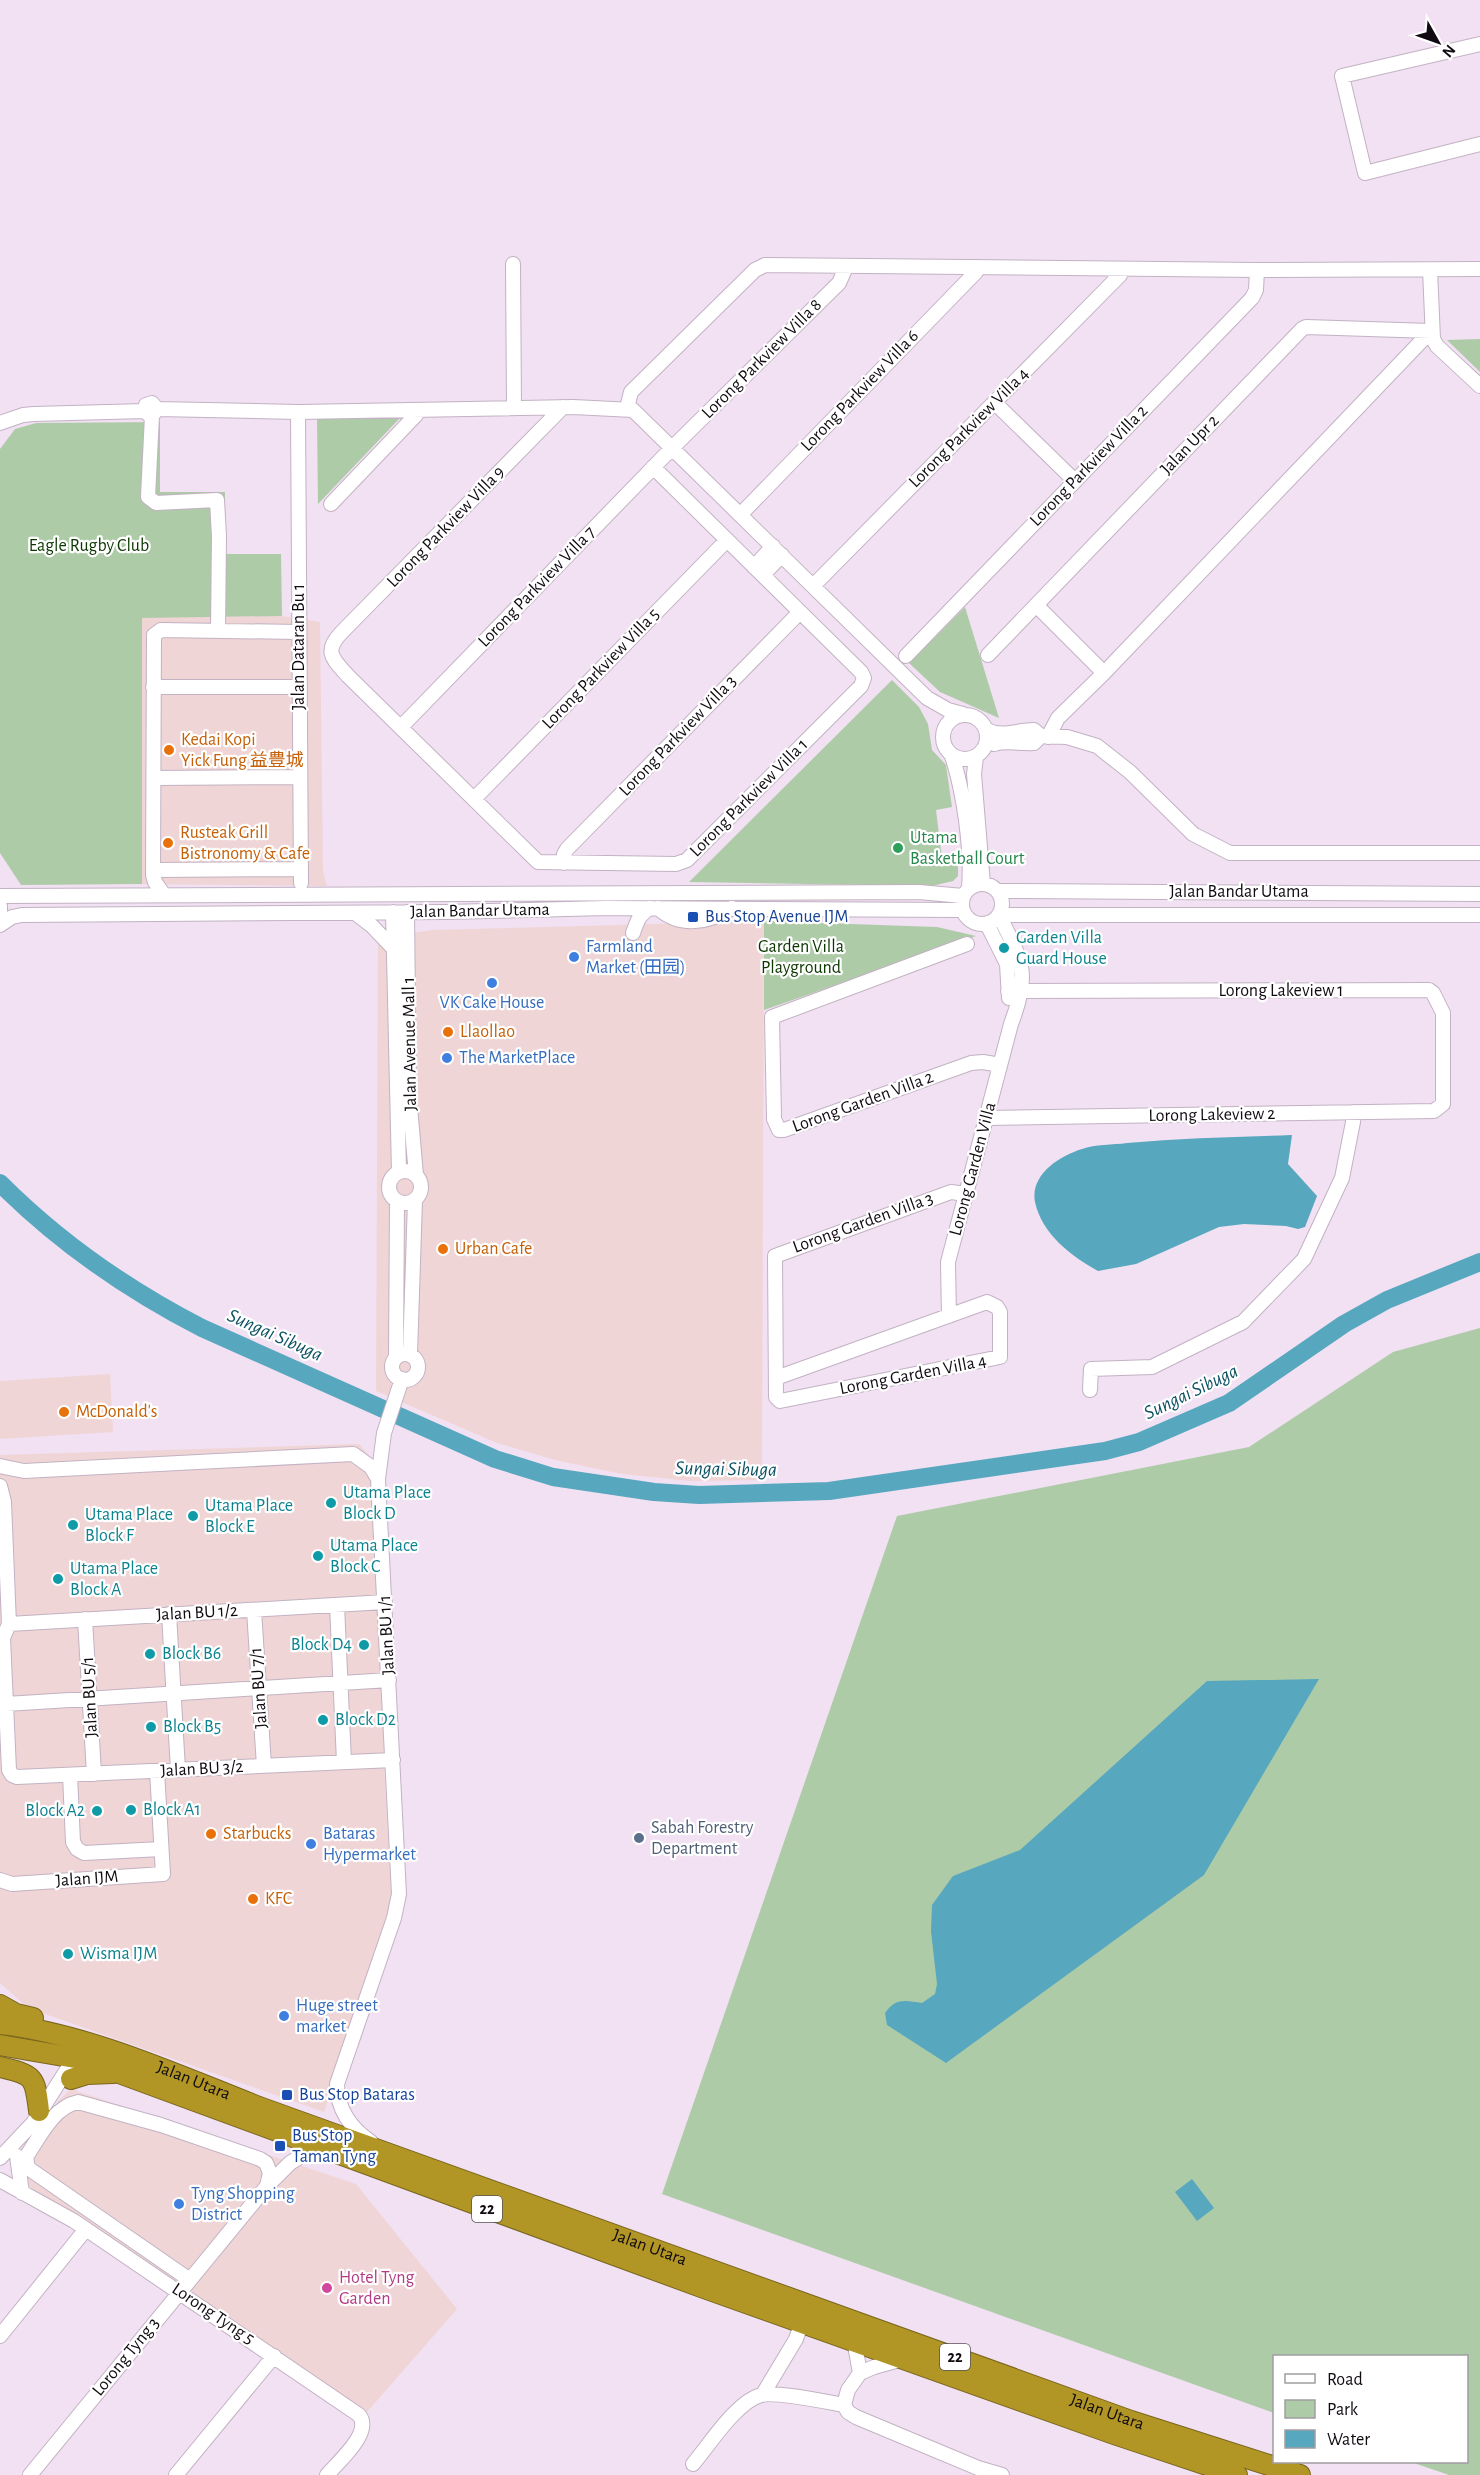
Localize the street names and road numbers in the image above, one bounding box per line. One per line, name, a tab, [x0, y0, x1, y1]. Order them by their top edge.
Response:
street label: Lorong Parkview Villa 8	[699, 296, 825, 422]
street label: Lorong Parkview Villa 6	[798, 327, 922, 455]
street label: Lorong Parkview Villa 4	[906, 364, 1033, 491]
street label: Lorong Parkview Villa 2	[1027, 402, 1151, 530]
street label: Jalan Upr 2	[1157, 412, 1223, 478]
street label: Lorong Parkview Villa 9	[384, 463, 508, 591]
street label: Lorong Parkview Villa 7	[475, 523, 599, 651]
street label: Jalan Dataran Bu 1	[290, 584, 308, 710]
street label: Lorong Parkview Villa 5	[539, 605, 663, 733]
street label: Lorong Parkview Villa 3	[616, 672, 740, 800]
street label: Lorong Parkview Villa 1	[687, 736, 811, 860]
street label: Jalan Bandar Utama	[1169, 883, 1309, 901]
street label: Jalan Bandar Utama	[410, 901, 550, 921]
street label: Jalan Avenue Mall 1	[400, 977, 420, 1111]
street label: Lorong Lakeview 1	[1219, 982, 1343, 1000]
street label: Lorong Garden Villa 2	[790, 1068, 936, 1136]
street label: Lorong Garden Villa	[947, 1100, 999, 1238]
street label: Lorong Lakeview 2	[1148, 1105, 1276, 1125]
street label: Lorong Garden Villa 3	[790, 1189, 936, 1257]
street label: Lorong Garden Villa 4	[838, 1352, 988, 1398]
street label: Jalan BU 1/1	[376, 1595, 398, 1675]
street label: Jalan BU 1/2	[156, 1602, 238, 1624]
street label: Jalan BU 7/1	[247, 1647, 271, 1729]
street label: Jalan BU 5/1	[79, 1656, 101, 1738]
street label: Jalan BU 3/2	[160, 1758, 244, 1780]
street label: Jalan IJM	[55, 1868, 119, 1890]
street label: Jalan Utara	[154, 2058, 233, 2104]
road number: 22	[472, 2196, 502, 2222]
street label: Jalan Utara	[610, 2226, 689, 2269]
street label: Lorong Tyng 5	[168, 2280, 258, 2348]
street label: Lorong Tyng 3	[89, 2314, 163, 2400]
road number: 22	[940, 2344, 970, 2370]
street label: Jalan Utara	[1067, 2391, 1146, 2434]

